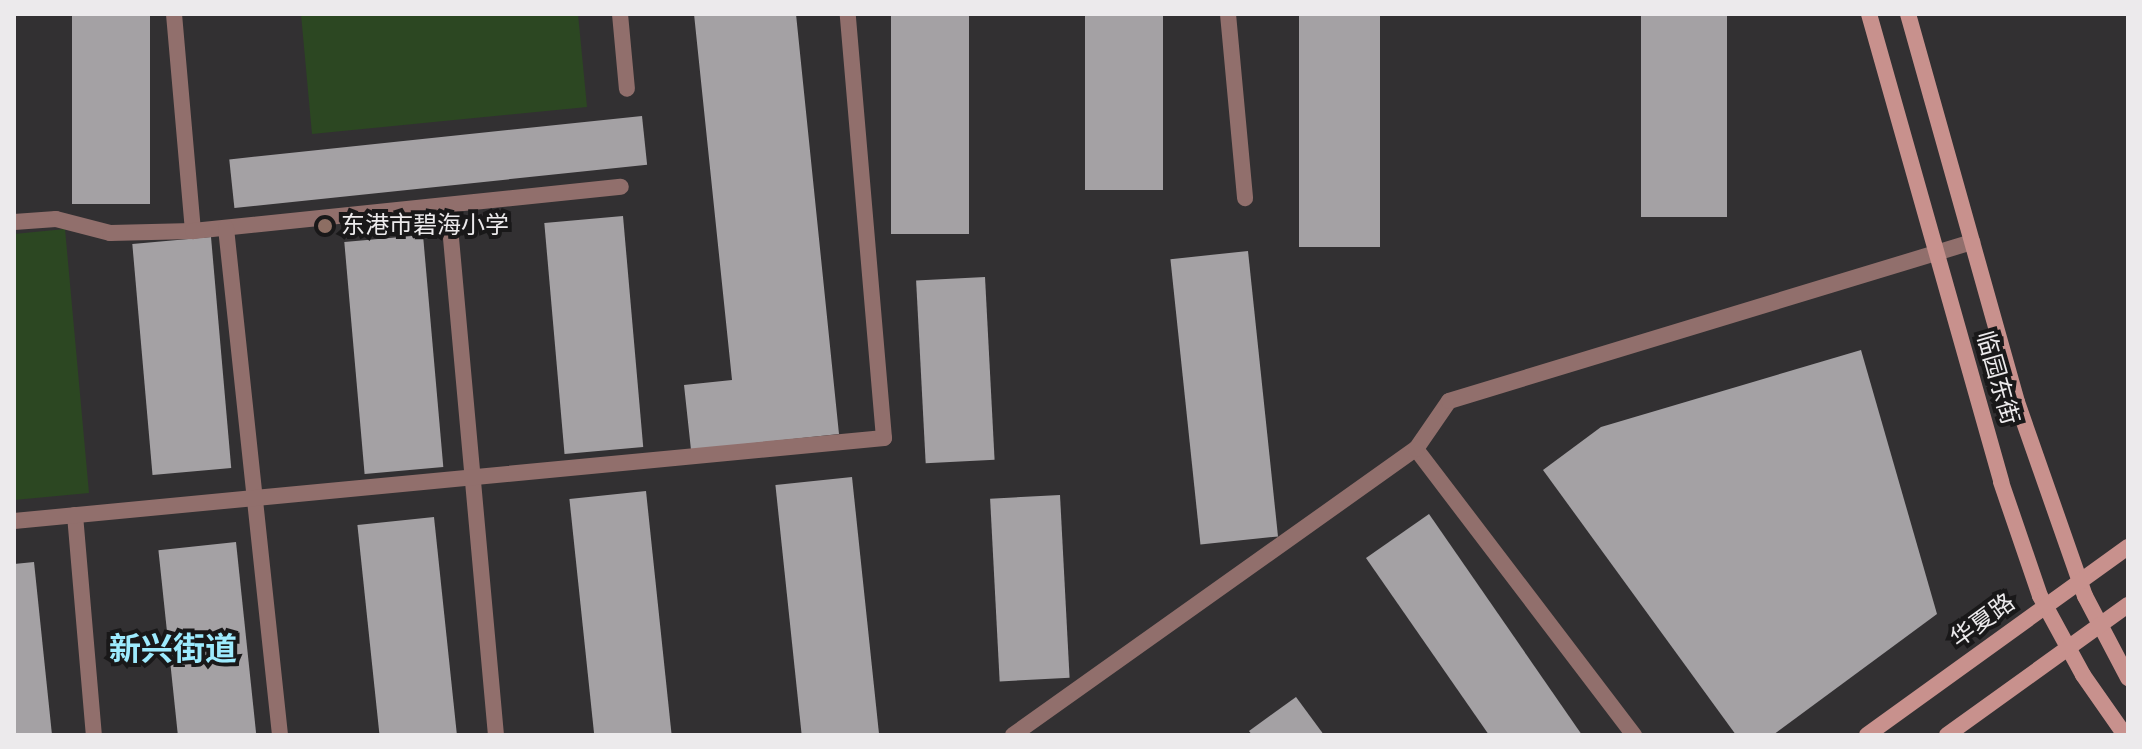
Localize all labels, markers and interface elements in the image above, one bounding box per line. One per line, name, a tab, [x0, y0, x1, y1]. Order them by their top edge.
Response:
place label: 东港市碧海小学	[341, 212, 509, 240]
marker: 东港市碧海小学	[316, 217, 334, 235]
street label: 临园东街	[1970, 328, 2024, 428]
street label: 华夏路	[1945, 588, 2021, 654]
district label: 新兴街道	[109, 630, 237, 668]

